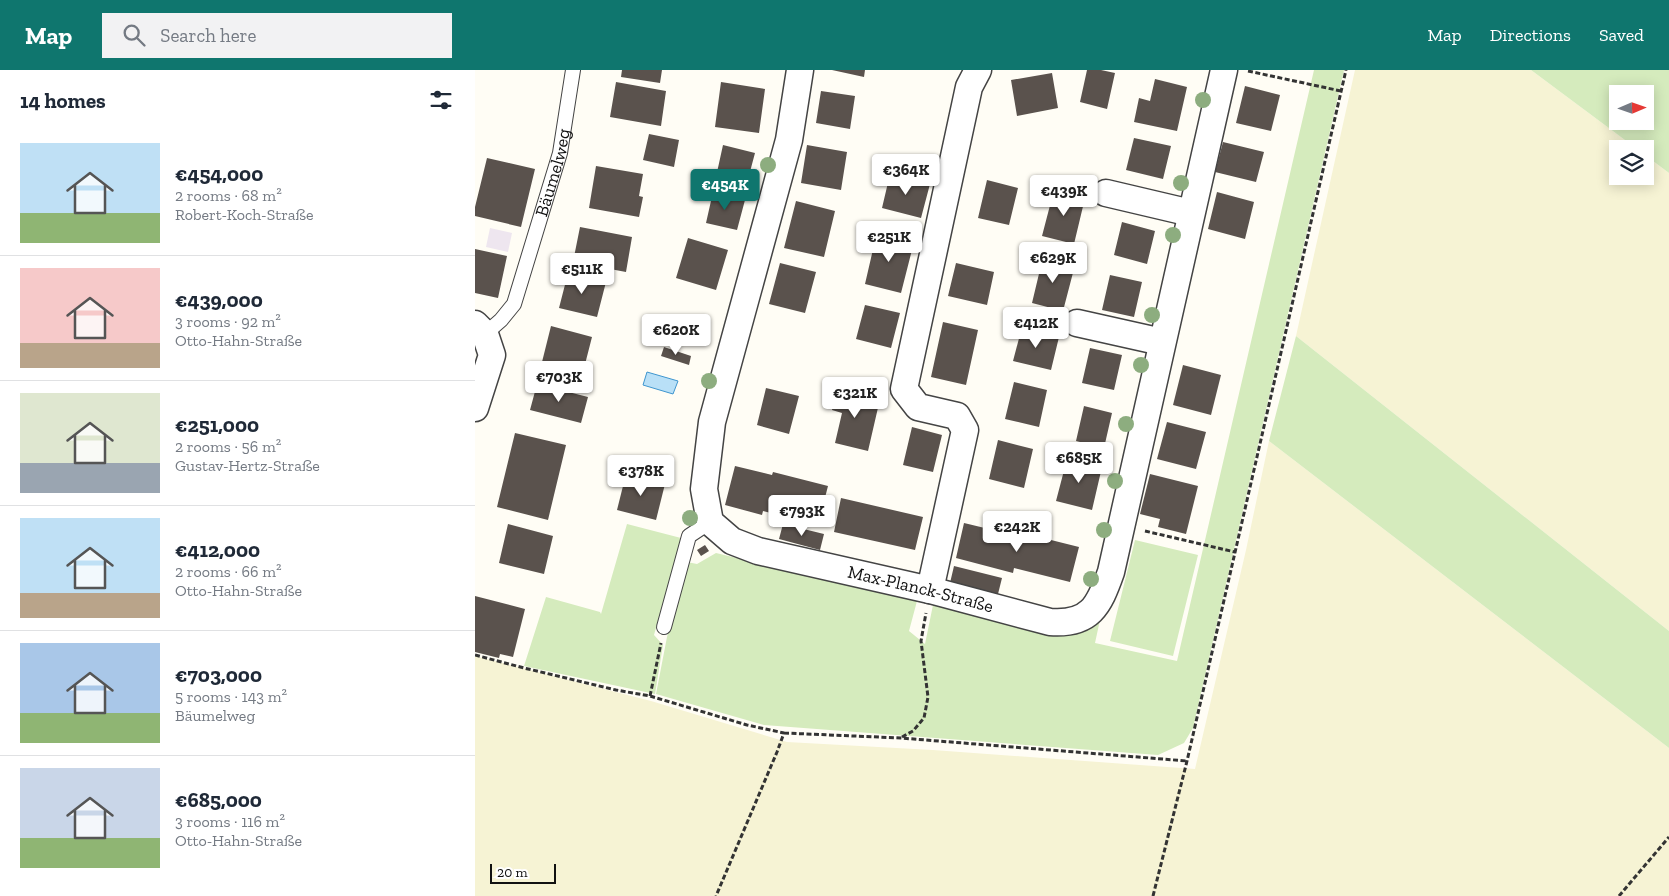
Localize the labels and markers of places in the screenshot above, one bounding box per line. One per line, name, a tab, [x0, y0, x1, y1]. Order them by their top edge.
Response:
pin: €364K	[871, 154, 941, 196]
pin: €454K	[690, 168, 760, 211]
pin: €439K	[1029, 174, 1099, 217]
pin: €251K	[854, 220, 924, 263]
pin: €629K	[1018, 242, 1088, 284]
pin: €511K	[547, 252, 617, 295]
pin: €412K	[1001, 306, 1071, 349]
pin: €620K	[641, 314, 711, 356]
pin: €703K	[524, 360, 594, 403]
pin: €321K	[820, 376, 890, 419]
pin: €685K	[1044, 442, 1114, 484]
pin: €378K	[606, 454, 676, 497]
pin: €793K	[767, 494, 837, 537]
pin: €242K	[982, 510, 1052, 553]

